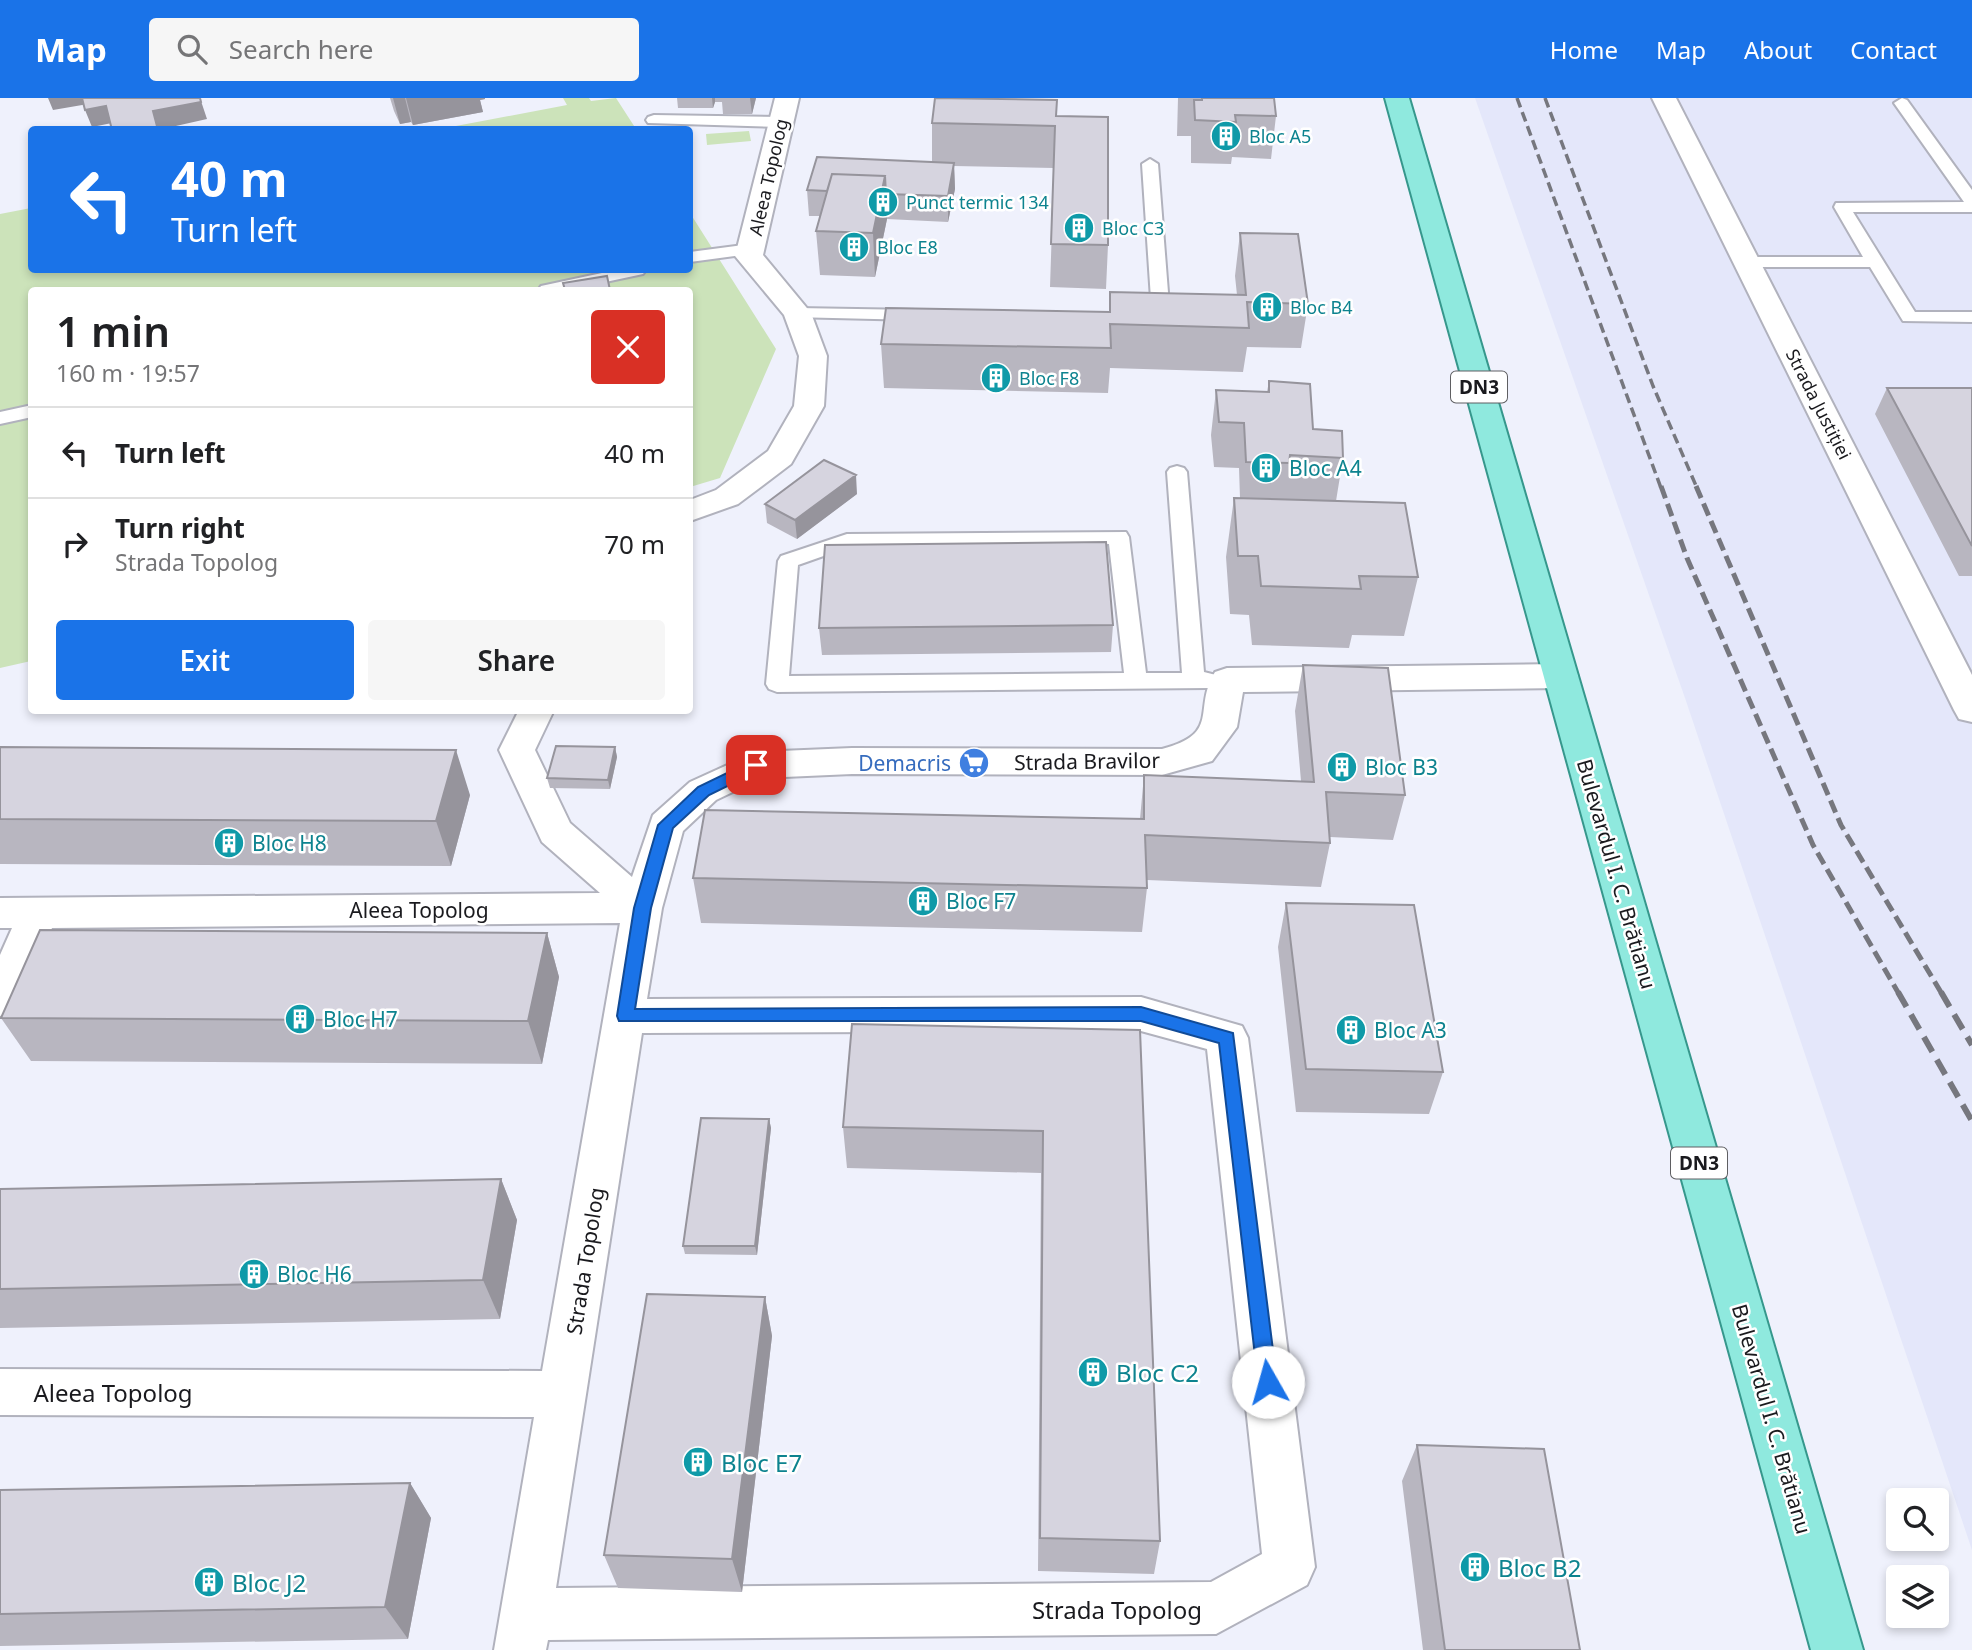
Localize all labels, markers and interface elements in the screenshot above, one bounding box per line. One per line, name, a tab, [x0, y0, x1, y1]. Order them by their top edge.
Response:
search box	[149, 18, 639, 81]
text: Map	[35, 27, 107, 72]
icon: search	[173, 30, 211, 68]
text: Search here	[229, 31, 373, 67]
text: Home	[1550, 33, 1618, 66]
text: Map	[1656, 33, 1706, 66]
text: About	[1744, 33, 1812, 66]
text: Contact	[1850, 33, 1937, 66]
street label: Aleea Topolog	[743, 116, 793, 238]
building icon: Bloc A5	[1209, 119, 1243, 153]
place label: Bloc A5	[1249, 124, 1311, 148]
text: 40 m	[171, 145, 288, 211]
icon: left	[56, 154, 147, 245]
building icon: Punct termic 134	[866, 185, 900, 219]
place label: Punct termic 134	[906, 190, 1049, 214]
text: Turn left	[171, 208, 297, 251]
building icon: Bloc C3	[1062, 211, 1096, 245]
place label: Bloc C3	[1102, 216, 1164, 240]
building icon: Bloc E8	[837, 230, 871, 264]
place label: Bloc E8	[877, 235, 938, 259]
building icon: Bloc B4	[1250, 290, 1284, 324]
place label: Bloc B4	[1290, 295, 1353, 319]
text: 1 min	[56, 302, 170, 359]
button: close	[591, 310, 665, 384]
street label: Strada Justiției	[1781, 345, 1857, 463]
text: 160 m · 19:57	[56, 357, 200, 389]
building icon: Bloc F8	[979, 361, 1013, 395]
place label: Bloc F8	[1019, 366, 1079, 390]
road number: DN3	[1451, 372, 1507, 402]
icon: left	[56, 434, 94, 472]
text: Turn left	[115, 435, 226, 471]
text: 40 m	[604, 435, 665, 471]
building icon: Bloc A4	[1249, 451, 1283, 485]
place label: Bloc A4	[1289, 454, 1362, 482]
text: Turn right	[115, 510, 245, 546]
icon: right	[56, 525, 94, 563]
text: 70 m	[604, 526, 665, 562]
text: Strada Topolog	[115, 546, 278, 578]
button: Exit	[56, 620, 354, 700]
button: Share	[368, 620, 665, 700]
pin	[726, 735, 786, 795]
icon: arrive	[737, 746, 775, 784]
supermarket icon: Demacris	[957, 746, 991, 780]
street label: Strada Bravilor	[1014, 746, 1160, 776]
place label: Demacris	[858, 749, 951, 777]
building icon: Bloc B3	[1325, 750, 1359, 784]
place label: Bloc B3	[1365, 753, 1438, 781]
street label: Bulevardul I. C. Brătianu	[1571, 756, 1663, 992]
building icon: Bloc H8	[212, 826, 246, 860]
place label: Bloc H8	[252, 829, 327, 857]
building icon: Bloc F7	[906, 884, 940, 918]
place label: Bloc F7	[946, 887, 1016, 915]
street label: Aleea Topolog	[349, 896, 489, 924]
building icon: Bloc H7	[283, 1002, 317, 1036]
place label: Bloc H7	[323, 1005, 398, 1033]
building icon: Bloc A3	[1334, 1013, 1368, 1047]
place label: Bloc A3	[1374, 1016, 1447, 1044]
road number: DN3	[1671, 1148, 1727, 1178]
street label: Strada Topolog	[560, 1185, 610, 1337]
building icon: Bloc H6	[237, 1257, 271, 1291]
place label: Bloc H6	[277, 1260, 352, 1288]
street label: Bulevardul I. C. Brătianu	[1726, 1301, 1818, 1537]
position arrow	[1231, 1345, 1305, 1419]
building icon: Bloc C2	[1076, 1355, 1110, 1389]
place label: Bloc C2	[1116, 1356, 1199, 1389]
street label: Aleea Topolog	[33, 1376, 193, 1409]
building icon: Bloc E7	[681, 1445, 715, 1479]
place label: Bloc E7	[721, 1446, 802, 1479]
map controls	[1886, 1488, 1949, 1628]
button: search	[1886, 1488, 1949, 1551]
building icon: Bloc B2	[1458, 1550, 1492, 1584]
place label: Bloc B2	[1498, 1551, 1581, 1584]
building icon: Bloc J2	[192, 1565, 226, 1599]
button: layers	[1886, 1565, 1949, 1628]
place label: Bloc J2	[232, 1566, 306, 1599]
street label: Strada Topolog	[1032, 1593, 1202, 1626]

